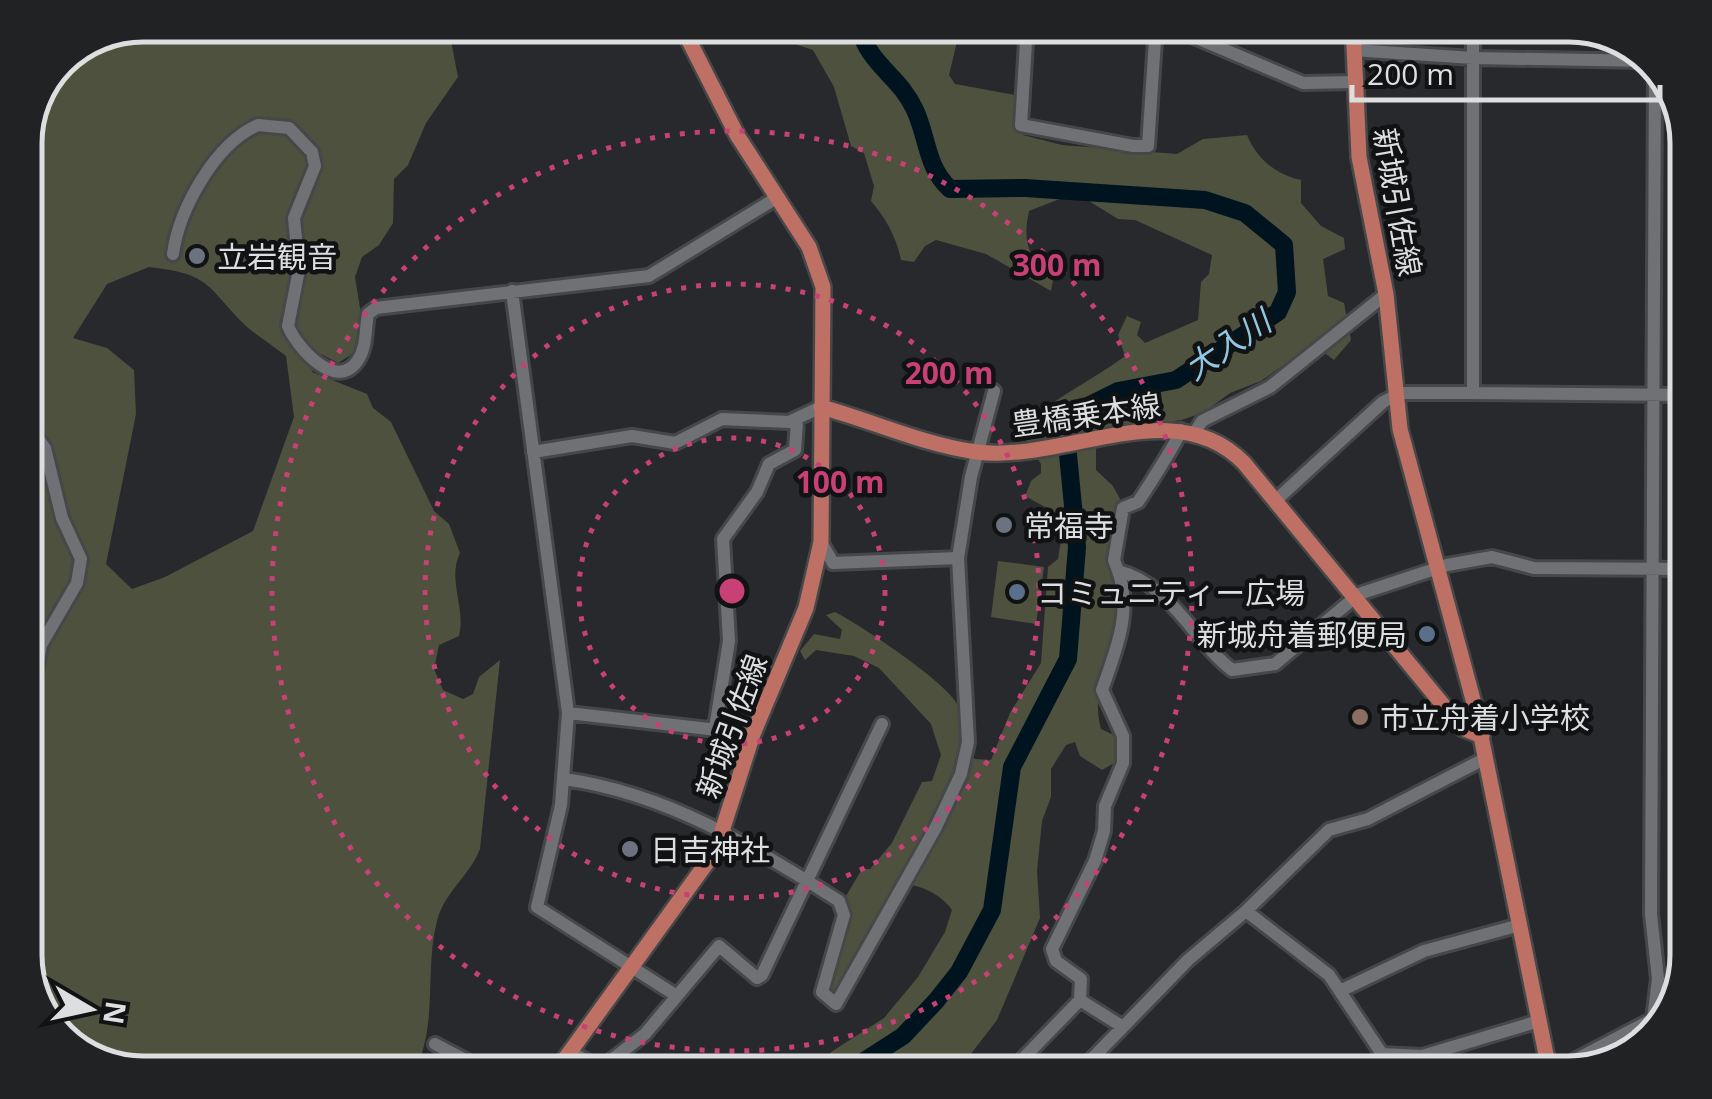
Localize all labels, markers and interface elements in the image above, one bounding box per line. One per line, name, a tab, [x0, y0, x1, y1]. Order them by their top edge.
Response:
scale bar	[1352, 40, 1660, 102]
text: 200 m	[1367, 53, 1454, 94]
street label: 新城引佐線	[1365, 125, 1431, 279]
place label: 立岩観音	[217, 236, 337, 277]
text: 300 m	[1013, 244, 1101, 285]
marker: 立岩観音	[186, 245, 208, 267]
water label: 大入川	[1175, 298, 1281, 389]
text: 200 m	[905, 352, 993, 393]
street label: 豊橋乗本線	[1009, 383, 1163, 445]
text: 100 m	[796, 461, 884, 502]
place label: 常福寺	[1024, 505, 1114, 546]
marker: 常福寺	[993, 514, 1015, 536]
place label: コミュニティー広場	[1037, 572, 1305, 613]
centre of rings	[714, 573, 750, 609]
marker: コミュニティー広場	[1006, 581, 1028, 603]
place label: 新城舟着郵便局	[1197, 614, 1407, 655]
marker: 新城舟着郵便局	[1416, 623, 1438, 645]
street label: 新城引佐線	[686, 649, 776, 803]
place label: 市立舟着小学校	[1380, 697, 1590, 738]
marker: 市立舟着小学校	[1349, 706, 1371, 728]
place label: 日吉神社	[650, 829, 770, 870]
marker: 日吉神社	[619, 838, 641, 860]
north arrow	[40, 959, 140, 1059]
text: N	[95, 999, 136, 1027]

